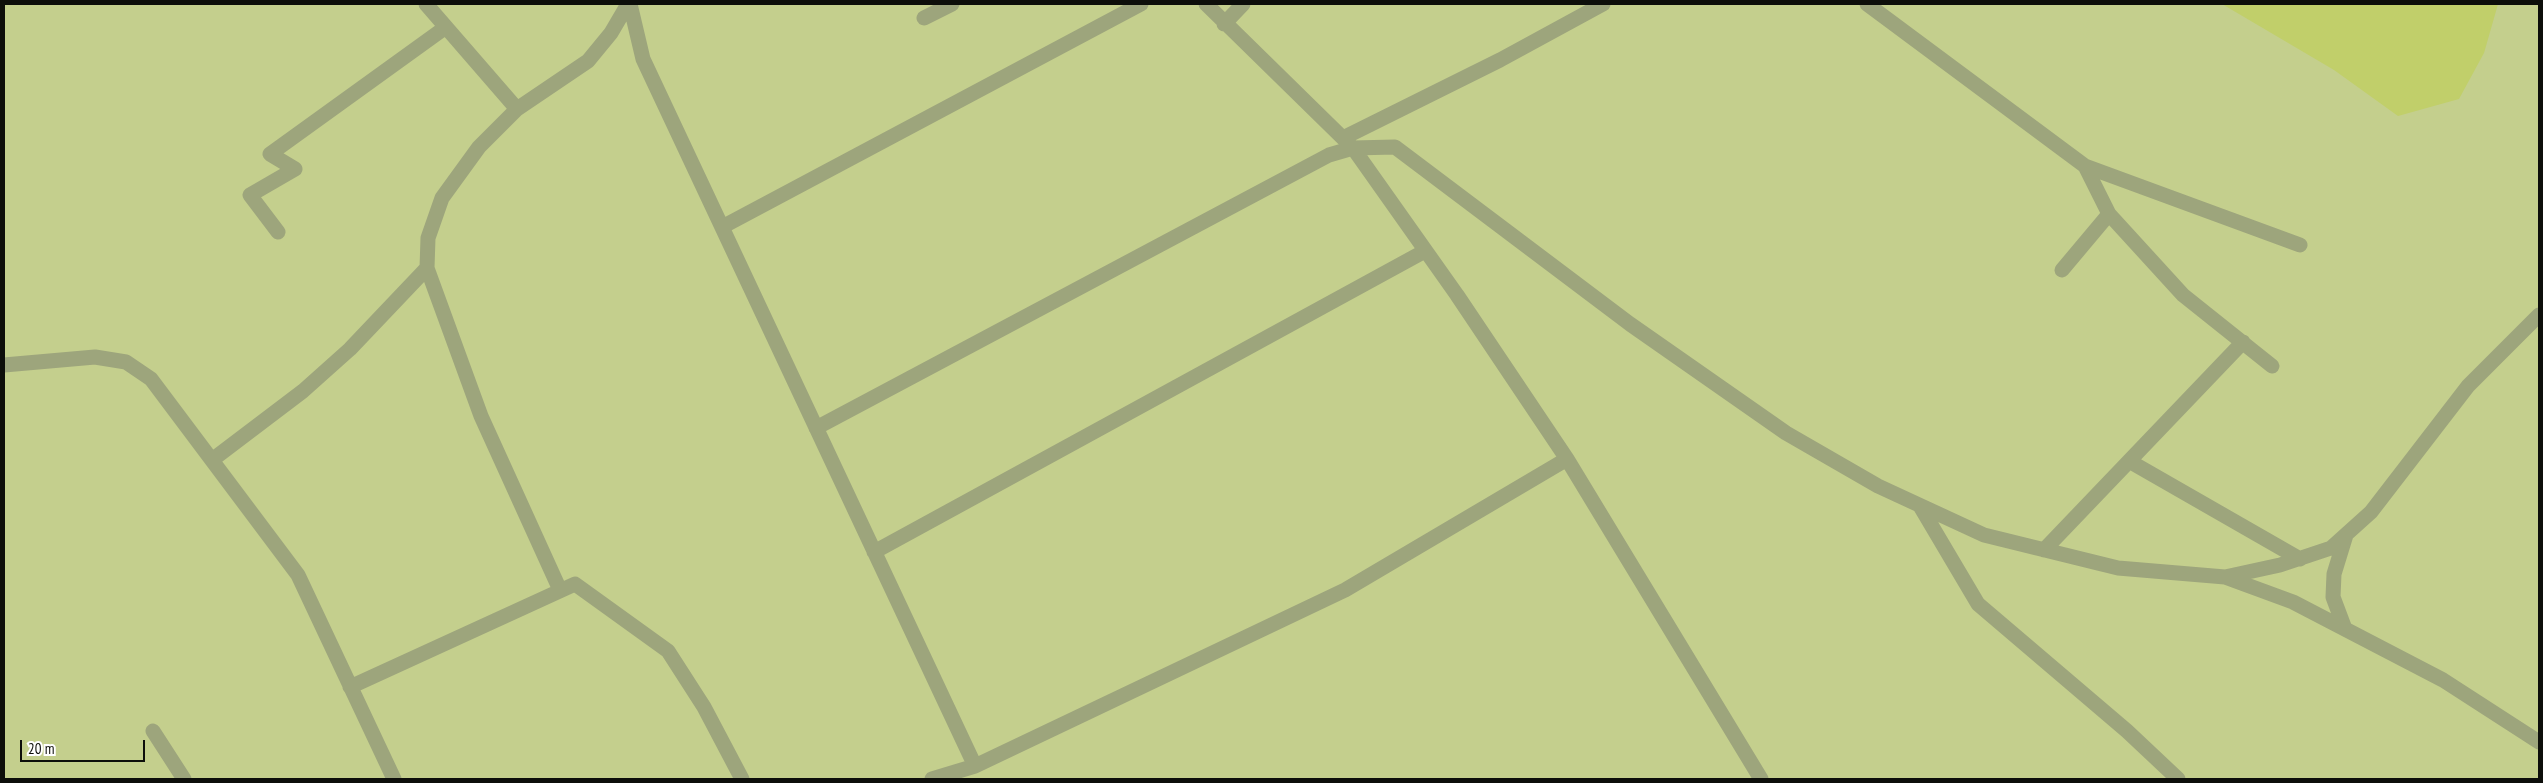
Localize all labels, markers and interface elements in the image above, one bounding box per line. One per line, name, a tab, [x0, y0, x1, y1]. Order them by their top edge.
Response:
scale bar	[22, 730, 148, 762]
text: 20 m	[28, 739, 54, 758]

